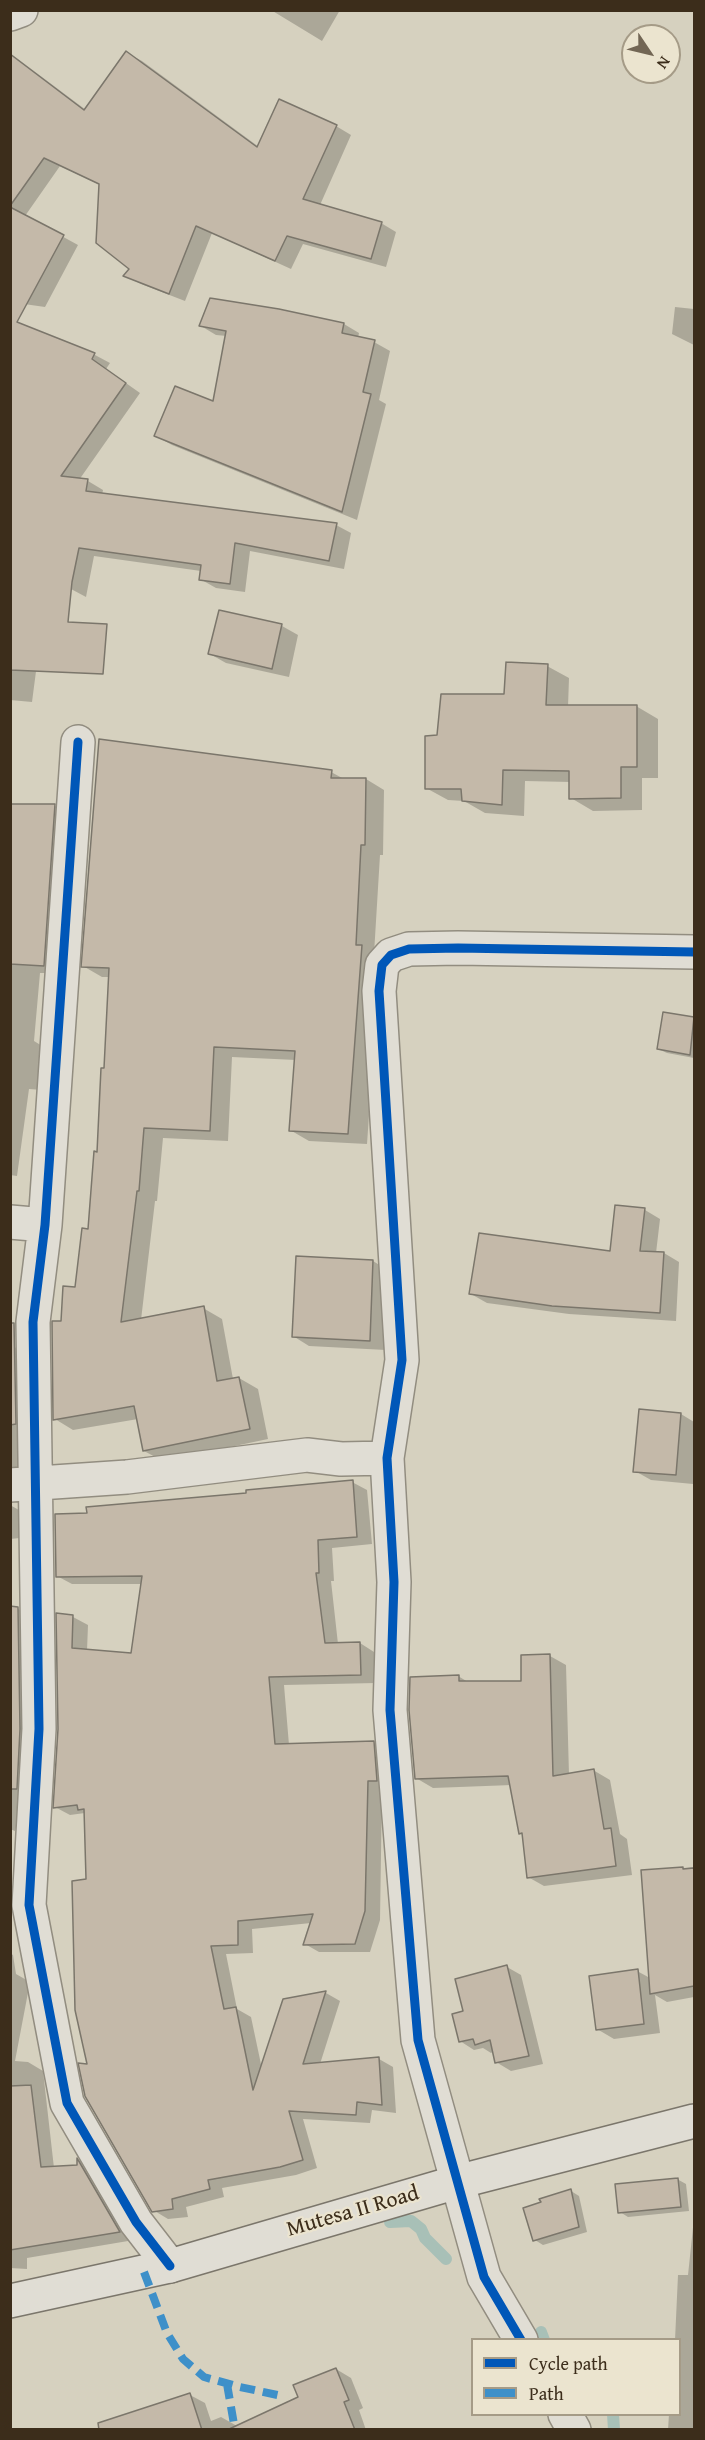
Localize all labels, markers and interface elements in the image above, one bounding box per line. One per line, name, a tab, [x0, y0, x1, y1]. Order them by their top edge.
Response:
north arrow	[621, 24, 681, 84]
text: N	[651, 52, 677, 74]
street label: Mutesa II Road	[284, 2181, 422, 2243]
legend	[471, 2338, 681, 2416]
text: Cycle path	[529, 2350, 608, 2377]
text: Path	[529, 2380, 564, 2407]

